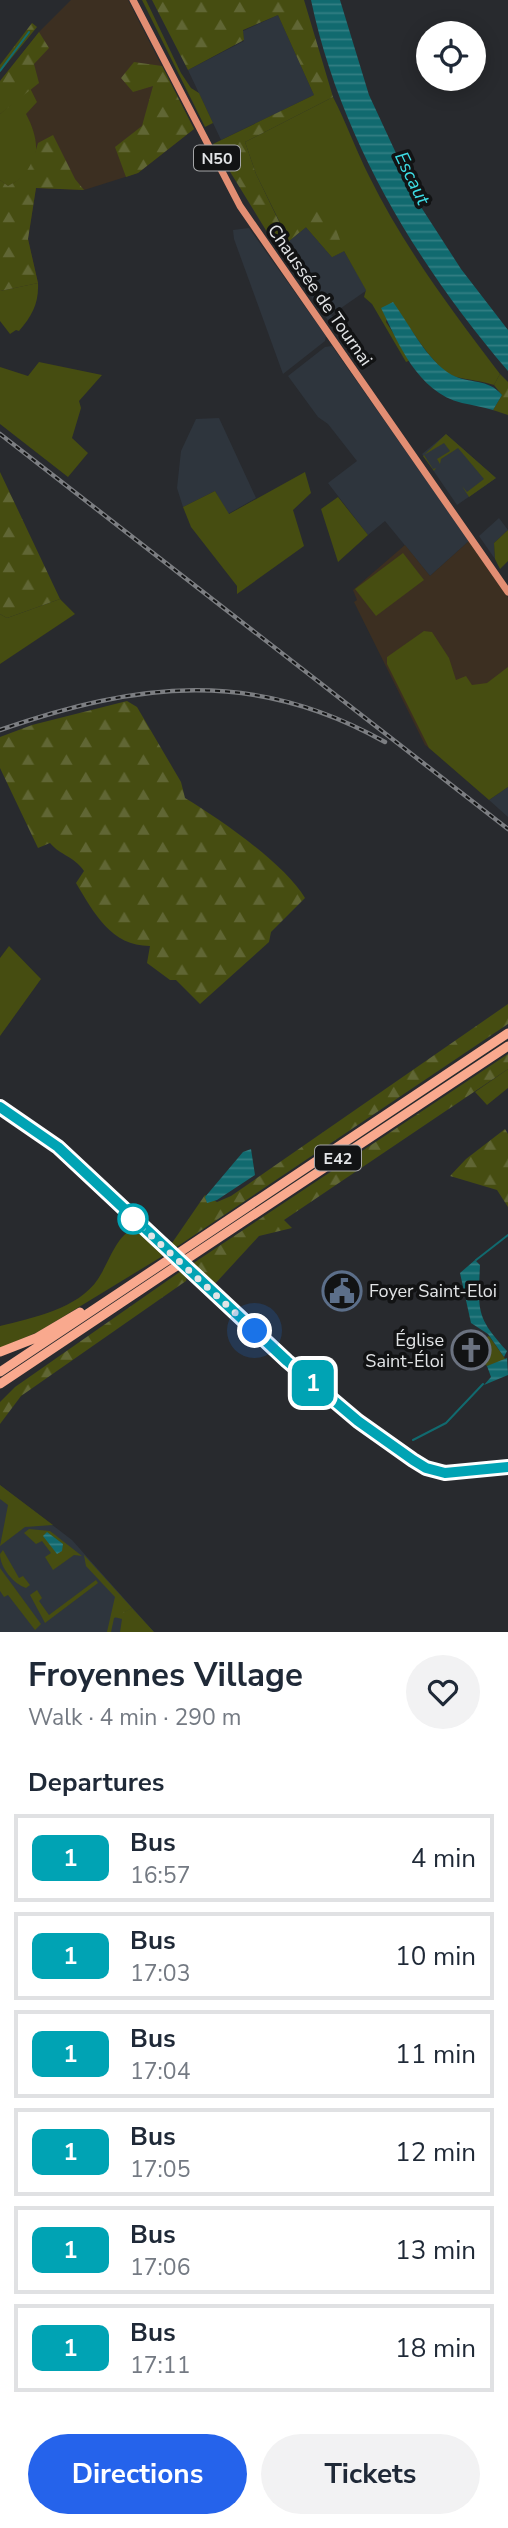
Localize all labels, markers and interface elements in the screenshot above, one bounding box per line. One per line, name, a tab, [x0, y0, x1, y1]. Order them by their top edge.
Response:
map controls	[416, 21, 486, 91]
button: locate	[416, 21, 486, 91]
road number: N50	[194, 146, 240, 170]
water label: Escaut	[388, 147, 437, 211]
street label: Chaussée de Tournai	[262, 219, 378, 371]
road number: E42	[315, 1146, 361, 1170]
unlabelled marker	[118, 1204, 148, 1234]
public building icon: Foyer Saint-Eloi	[321, 1270, 363, 1312]
place label: Foyer Saint-Eloi	[369, 1279, 497, 1303]
your location	[237, 1313, 272, 1348]
place label: Église Saint-Éloi	[365, 1328, 444, 1373]
church icon: Église Saint-Éloi	[450, 1329, 492, 1371]
line badge: 1	[290, 1360, 336, 1406]
text: 1	[306, 1367, 320, 1399]
text: Froyennes Village	[28, 1653, 303, 1698]
button: heart	[406, 1655, 480, 1729]
text: Walk · 4 min · 290 m	[28, 1702, 241, 1733]
text: Departures	[28, 1765, 164, 1800]
text: Bus	[130, 1825, 176, 1860]
text: 4 min	[411, 1841, 476, 1876]
text: 1	[63, 1842, 78, 1874]
text: 16:57	[130, 1860, 190, 1891]
text: Bus	[130, 1923, 176, 1958]
text: 10 min	[395, 1939, 476, 1974]
text: 1	[63, 1940, 78, 1972]
text: 17:03	[130, 1958, 190, 1989]
text: Bus	[130, 2021, 176, 2056]
text: 11 min	[395, 2037, 476, 2072]
text: 1	[63, 2038, 78, 2070]
text: 17:04	[130, 2056, 190, 2087]
text: Bus	[130, 2119, 176, 2154]
text: 12 min	[395, 2135, 476, 2170]
text: 1	[63, 2136, 78, 2168]
text: 17:05	[130, 2154, 190, 2185]
text: Bus	[130, 2217, 176, 2252]
text: 13 min	[395, 2233, 476, 2268]
text: 1	[63, 2234, 78, 2266]
text: 17:06	[130, 2252, 190, 2283]
text: Bus	[130, 2315, 176, 2350]
text: 18 min	[395, 2331, 476, 2366]
text: 1	[63, 2332, 78, 2364]
text: 17:11	[130, 2350, 190, 2381]
button: Directions	[28, 2434, 247, 2514]
button: Tickets	[261, 2434, 480, 2514]

